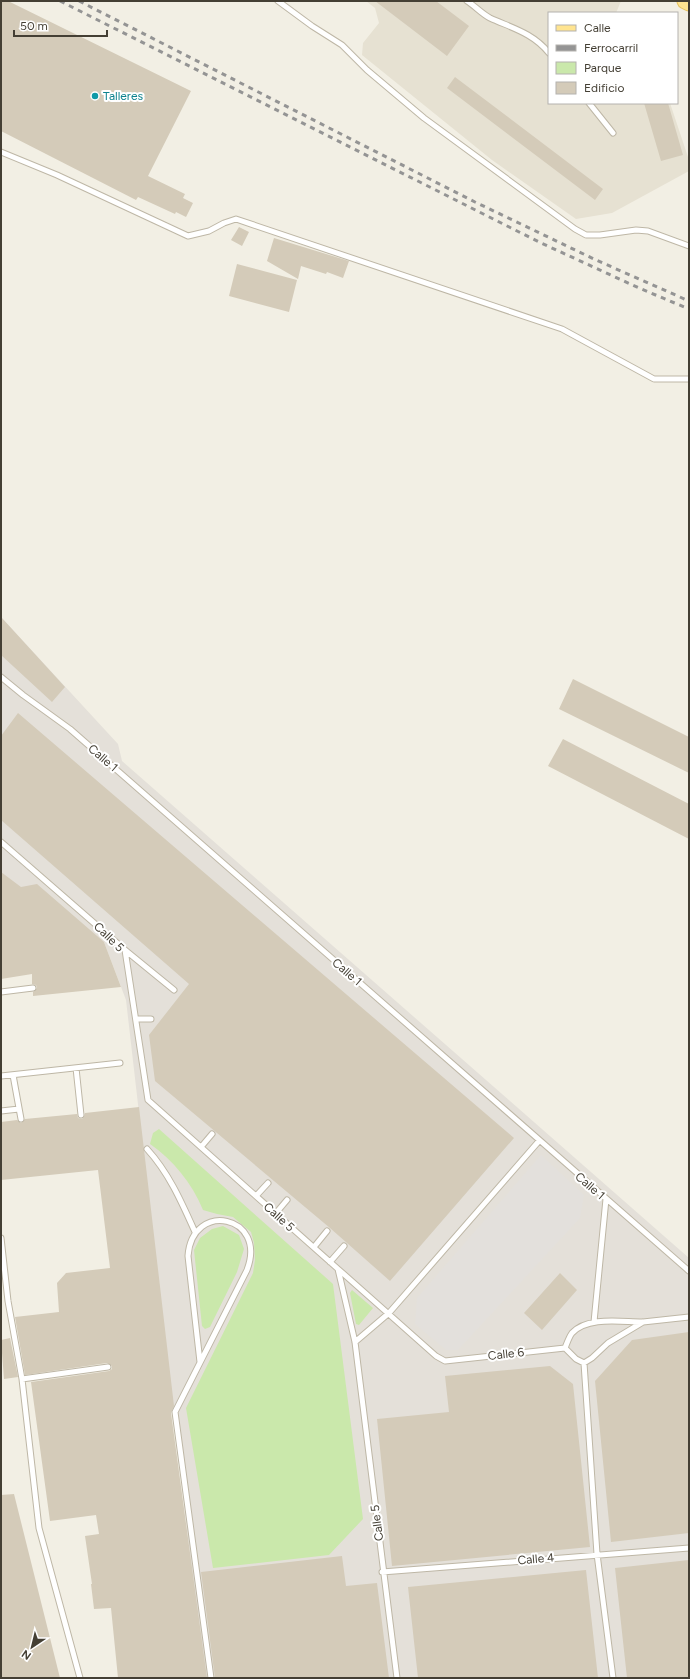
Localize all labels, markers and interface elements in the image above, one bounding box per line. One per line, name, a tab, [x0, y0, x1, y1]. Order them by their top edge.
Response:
scale bar	[14, 12, 107, 38]
legend	[548, 12, 678, 104]
text: 50 m	[20, 19, 48, 33]
text: Calle	[584, 21, 611, 35]
text: Ferrocarril	[584, 41, 638, 55]
text: Parque	[584, 61, 622, 75]
text: Edificio	[584, 81, 624, 95]
place label: Talleres	[103, 89, 143, 103]
marker: Talleres	[90, 91, 100, 101]
street label: Calle 1	[85, 741, 121, 775]
street label: Calle 5	[91, 919, 127, 955]
street label: Calle 1	[329, 955, 365, 989]
street label: Calle 1	[572, 1169, 608, 1203]
street label: Calle 5	[261, 1200, 297, 1234]
street label: Calle 6	[487, 1345, 525, 1363]
street label: Calle 5	[368, 1504, 386, 1542]
street label: Calle 4	[517, 1550, 556, 1568]
north arrow	[12, 1627, 52, 1667]
text: N	[19, 1647, 34, 1663]

